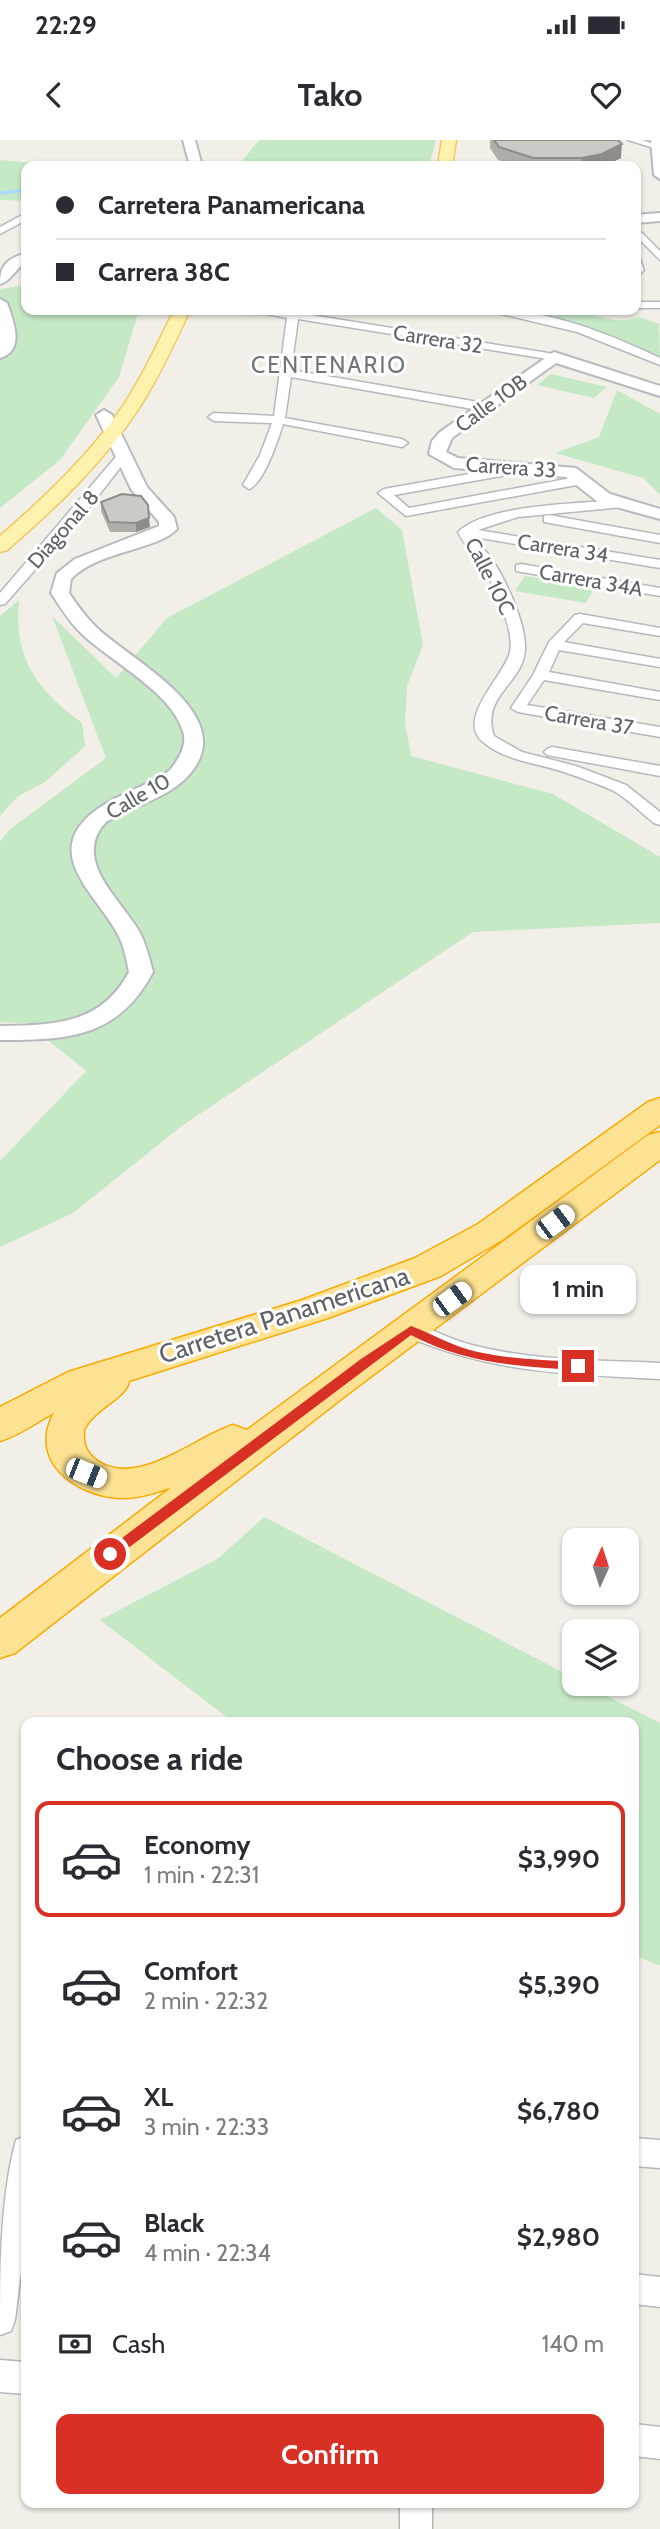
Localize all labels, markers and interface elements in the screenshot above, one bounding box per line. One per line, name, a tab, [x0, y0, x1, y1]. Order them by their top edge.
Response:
text: 22:29	[35, 9, 97, 41]
text: Tako	[297, 75, 363, 114]
icon: back	[35, 76, 73, 114]
icon: heart	[587, 76, 625, 114]
text: Carretera Panamericana	[98, 189, 365, 221]
text: Carrera 38C	[98, 256, 230, 288]
street label: Carrera 32	[391, 320, 485, 358]
district label: CENTENARIO	[251, 351, 407, 379]
street label: Calle 10B	[450, 369, 532, 437]
street label: Carrera 33	[465, 451, 557, 483]
street label: Diagonal 8	[22, 485, 104, 573]
street label: Carrera 34	[516, 528, 610, 568]
street label: Calle 10C	[460, 533, 520, 619]
street label: Carrera 34A	[537, 559, 645, 601]
street label: Carrera 37	[543, 700, 636, 740]
street label: Calle 10	[102, 768, 174, 824]
car	[532, 1201, 579, 1243]
street label: Carretera Panamericana	[155, 1259, 414, 1371]
callout: 1 min	[520, 1264, 636, 1314]
text: 1 min	[552, 1275, 604, 1303]
car	[429, 1278, 476, 1320]
route end	[562, 1350, 594, 1382]
car	[63, 1455, 110, 1491]
north arrow	[562, 1528, 639, 1605]
map controls	[562, 1528, 639, 1696]
route start	[94, 1538, 126, 1570]
button: layers	[562, 1619, 639, 1696]
text: Choose a ride	[56, 1739, 243, 1778]
icon: car	[60, 1828, 123, 1891]
text: Economy	[144, 1829, 250, 1861]
text: $3,990	[518, 1843, 600, 1875]
text: 1 min · 22:31	[144, 1861, 259, 1889]
icon: car	[60, 1954, 123, 2017]
text: Comfort	[144, 1955, 238, 1987]
text: $5,390	[518, 1969, 600, 2001]
text: 2 min · 22:32	[144, 1987, 268, 2015]
icon: car	[60, 2080, 123, 2143]
text: XL	[144, 2081, 173, 2113]
text: $6,780	[517, 2095, 600, 2127]
text: 3 min · 22:33	[144, 2113, 269, 2141]
icon: car	[60, 2206, 123, 2269]
text: Black	[144, 2207, 204, 2239]
text: $2,980	[517, 2221, 600, 2253]
text: 4 min · 22:34	[144, 2239, 271, 2267]
icon: cash	[56, 2325, 94, 2363]
text: Cash	[112, 2328, 165, 2360]
text: 140 m	[542, 2330, 604, 2358]
button: Confirm	[56, 2414, 604, 2494]

